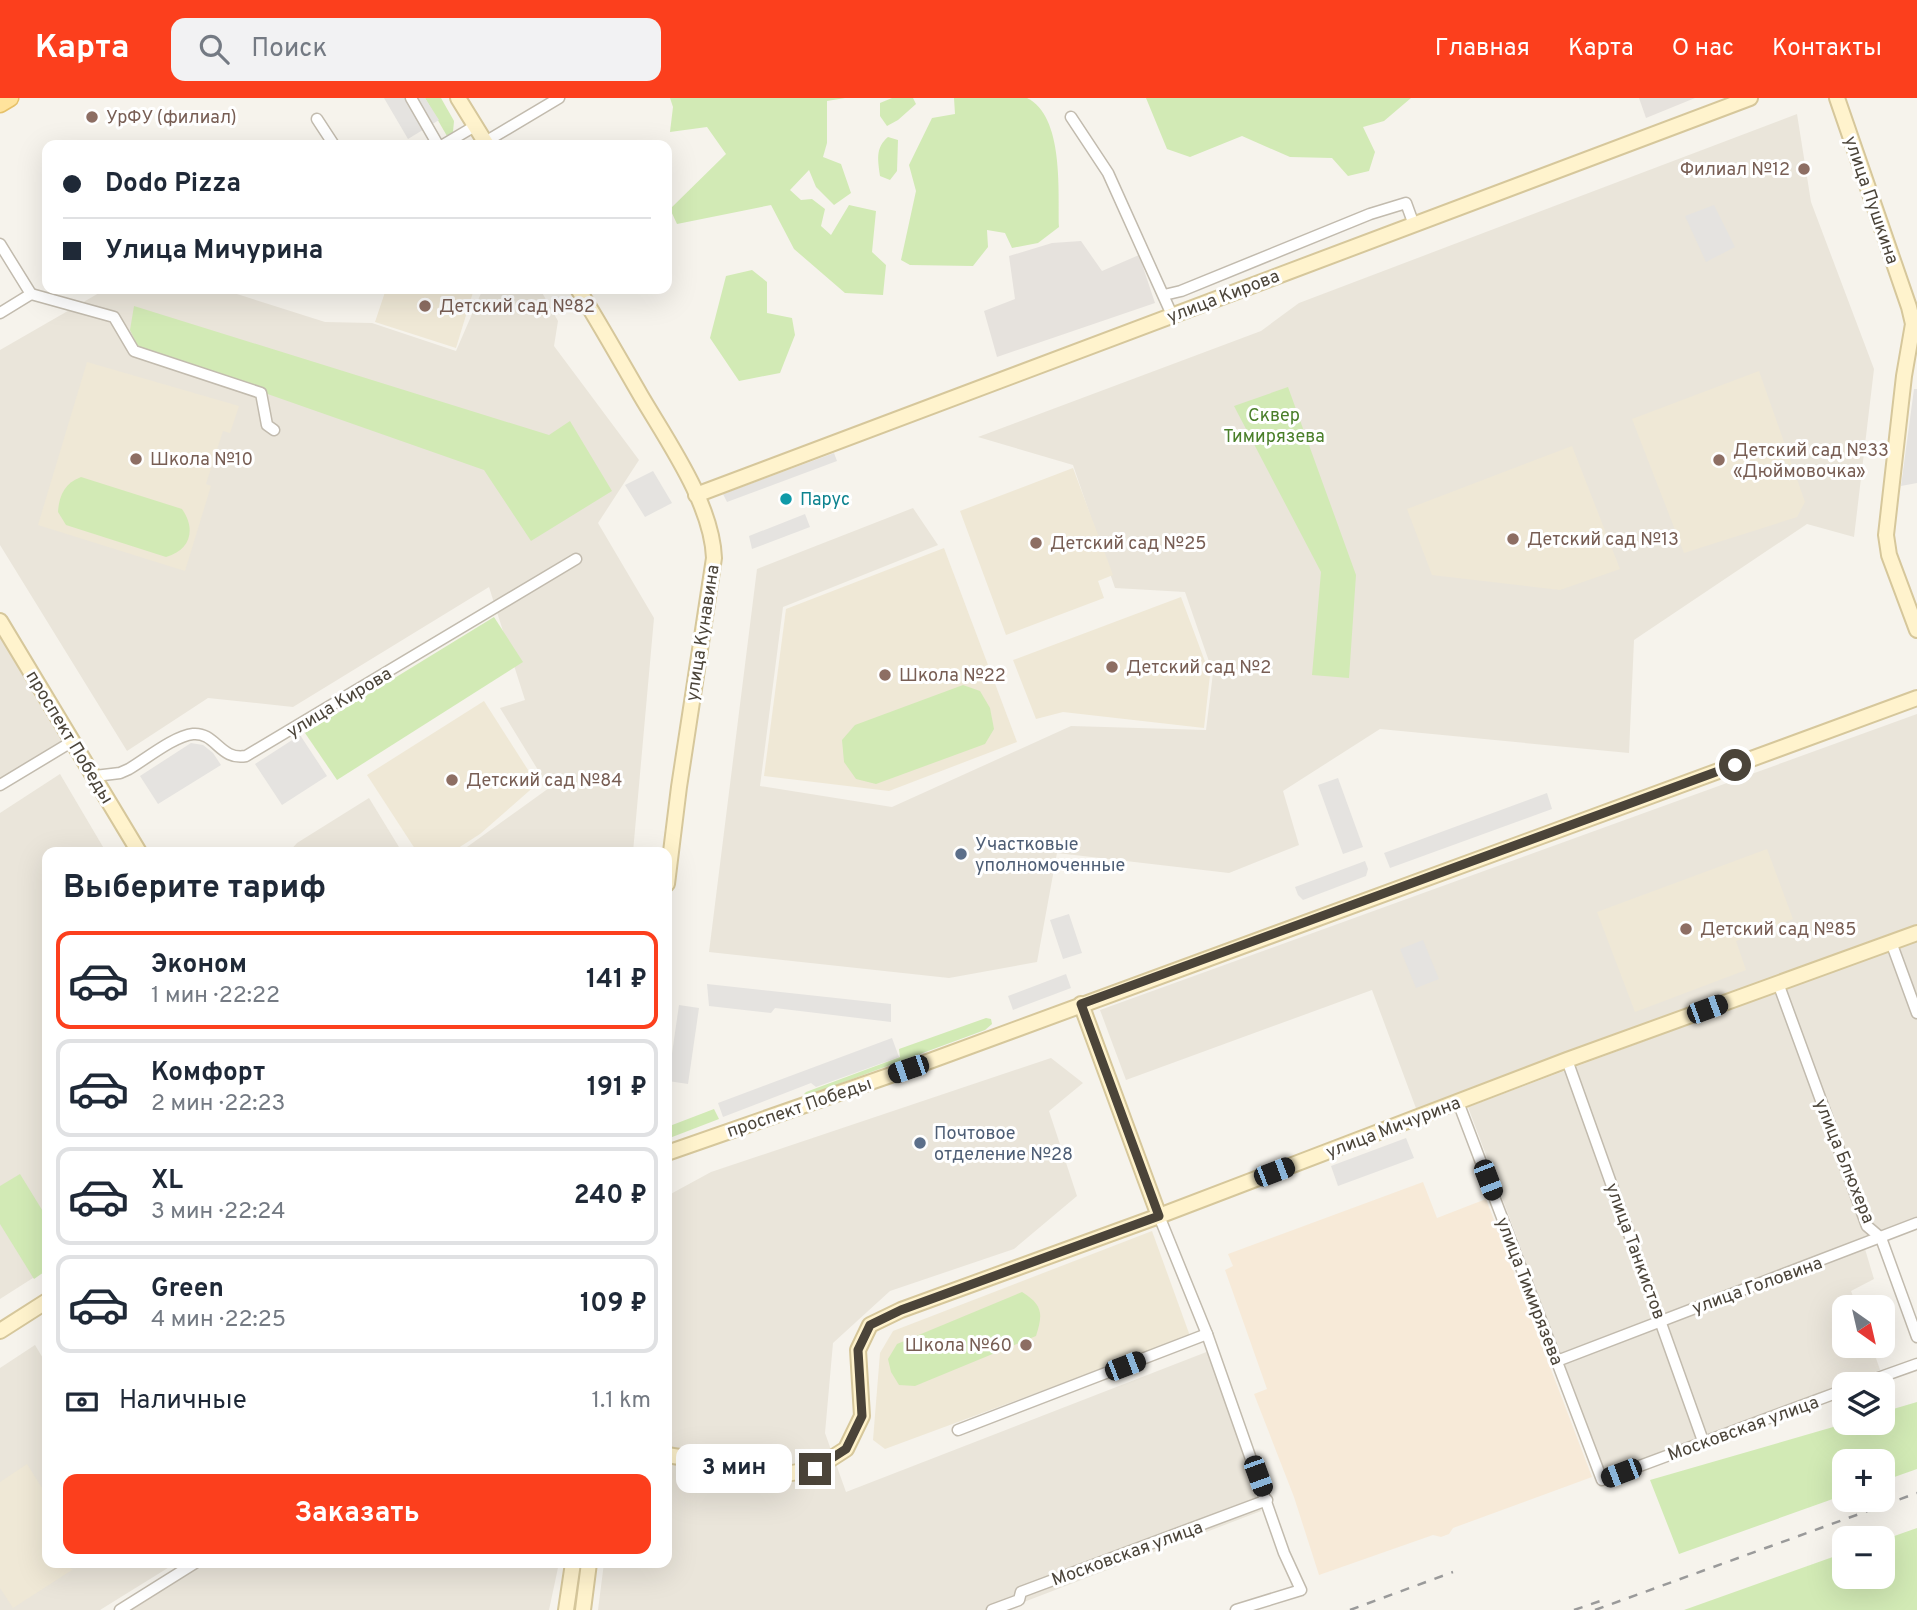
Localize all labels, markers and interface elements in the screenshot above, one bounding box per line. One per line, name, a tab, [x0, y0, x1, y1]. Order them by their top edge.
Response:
search box	[171, 18, 661, 81]
text: Карта	[35, 28, 129, 70]
icon: search	[195, 30, 233, 68]
text: Поиск	[251, 33, 327, 66]
text: Главная	[1435, 34, 1530, 64]
text: Карта	[1568, 34, 1634, 64]
text: О нас	[1672, 34, 1734, 64]
text: Контакты	[1772, 34, 1882, 64]
place label: УрФУ (филиал)	[106, 107, 237, 130]
marker: УрФУ (филиал)	[84, 109, 100, 125]
street label: улица Пушкина	[1838, 133, 1903, 268]
place label: Филиал №12	[1680, 159, 1790, 182]
marker: Филиал №12	[1796, 161, 1812, 177]
text: Dodo Pizza	[105, 168, 241, 201]
text: Улица Мичурина	[105, 235, 323, 268]
street label: улица Кирова	[1164, 265, 1283, 329]
place label: Детский сад №82	[439, 296, 595, 319]
marker: Детский сад №82	[417, 298, 433, 314]
park label: Сквер Тимирязева	[1223, 405, 1325, 449]
place label: Детский сад №33 «Дюймовочка»	[1733, 440, 1889, 484]
place label: Школа №10	[150, 449, 253, 472]
marker: Школа №10	[128, 451, 144, 467]
marker: Детский сад №33 «Дюймовочка»	[1711, 452, 1727, 468]
place label: Парус	[800, 489, 850, 512]
marker: Парус	[778, 491, 794, 507]
place label: Детский сад №13	[1527, 529, 1679, 552]
marker: Детский сад №13	[1505, 531, 1521, 547]
place label: Детский сад №25	[1050, 533, 1206, 556]
marker: Детский сад №25	[1028, 535, 1044, 551]
street label: улица Кунавина	[681, 563, 726, 703]
place label: Детский сад №2	[1126, 657, 1271, 680]
marker: Детский сад №2	[1104, 659, 1120, 675]
street label: улица Кирова	[283, 663, 397, 744]
place label: Школа №22	[899, 665, 1006, 688]
street label: проспект Победы	[20, 667, 118, 809]
marker: Школа №22	[877, 667, 893, 683]
route start	[1719, 749, 1751, 781]
place label: Детский сад №84	[466, 770, 622, 793]
marker: Детский сад №84	[444, 772, 460, 788]
place label: Участковые уполномоченные	[975, 834, 1125, 878]
marker: Участковые уполномоченные	[953, 846, 969, 862]
text: Выберите тариф	[63, 869, 326, 909]
place label: Детский сад №85	[1700, 919, 1856, 942]
marker: Детский сад №85	[1678, 921, 1694, 937]
icon: car	[67, 949, 130, 1012]
text: Эконом	[151, 949, 247, 982]
text: 141 ₽	[586, 964, 647, 997]
text: 1 мин · 22:22	[151, 982, 280, 1011]
car	[1684, 992, 1731, 1026]
car	[885, 1052, 932, 1086]
icon: car	[67, 1057, 130, 1120]
text: Комфорт	[151, 1057, 265, 1090]
text: 191 ₽	[587, 1072, 647, 1105]
street label: проспект Победы	[724, 1073, 875, 1144]
text: 2 мин · 22:23	[151, 1090, 285, 1119]
street label: улица Мичурина	[1323, 1092, 1464, 1165]
street label: улица Блюхера	[1808, 1096, 1879, 1227]
place label: Почтовое отделение №28	[934, 1123, 1073, 1167]
marker: Почтовое отделение №28	[912, 1135, 928, 1151]
car	[1251, 1155, 1298, 1189]
car	[1471, 1157, 1506, 1203]
icon: car	[67, 1165, 130, 1228]
text: XL	[151, 1165, 183, 1198]
text: 240 ₽	[574, 1180, 647, 1213]
street label: улица Танкистов	[1599, 1180, 1670, 1323]
text: 3 мин · 22:24	[151, 1198, 285, 1227]
street label: улица Тимирязева	[1490, 1214, 1567, 1369]
street label: улица Головина	[1689, 1252, 1826, 1321]
icon: car	[67, 1273, 130, 1336]
text: Green	[151, 1273, 224, 1306]
text: 109 ₽	[580, 1288, 647, 1321]
north arrow	[1832, 1295, 1895, 1358]
map controls	[1832, 1295, 1895, 1589]
text: 4 мин · 22:25	[151, 1306, 286, 1335]
place label: Школа №60	[905, 1335, 1012, 1358]
marker: Школа №60	[1018, 1337, 1034, 1353]
car	[1102, 1349, 1149, 1383]
button: layers	[1832, 1372, 1895, 1435]
icon: cash	[63, 1383, 101, 1421]
text: Наличные	[119, 1385, 247, 1418]
text: 1.1 km	[592, 1387, 651, 1416]
street label: Московская улица	[1665, 1391, 1822, 1467]
callout: 3 мин	[675, 1444, 790, 1494]
button: +	[1832, 1449, 1895, 1512]
route end	[799, 1453, 831, 1485]
car	[1241, 1453, 1276, 1499]
text: 3 мин	[702, 1454, 766, 1483]
car	[1598, 1456, 1645, 1490]
button: Заказать	[63, 1474, 651, 1554]
street label: Московская улица	[1049, 1516, 1206, 1592]
button: −	[1832, 1526, 1895, 1589]

